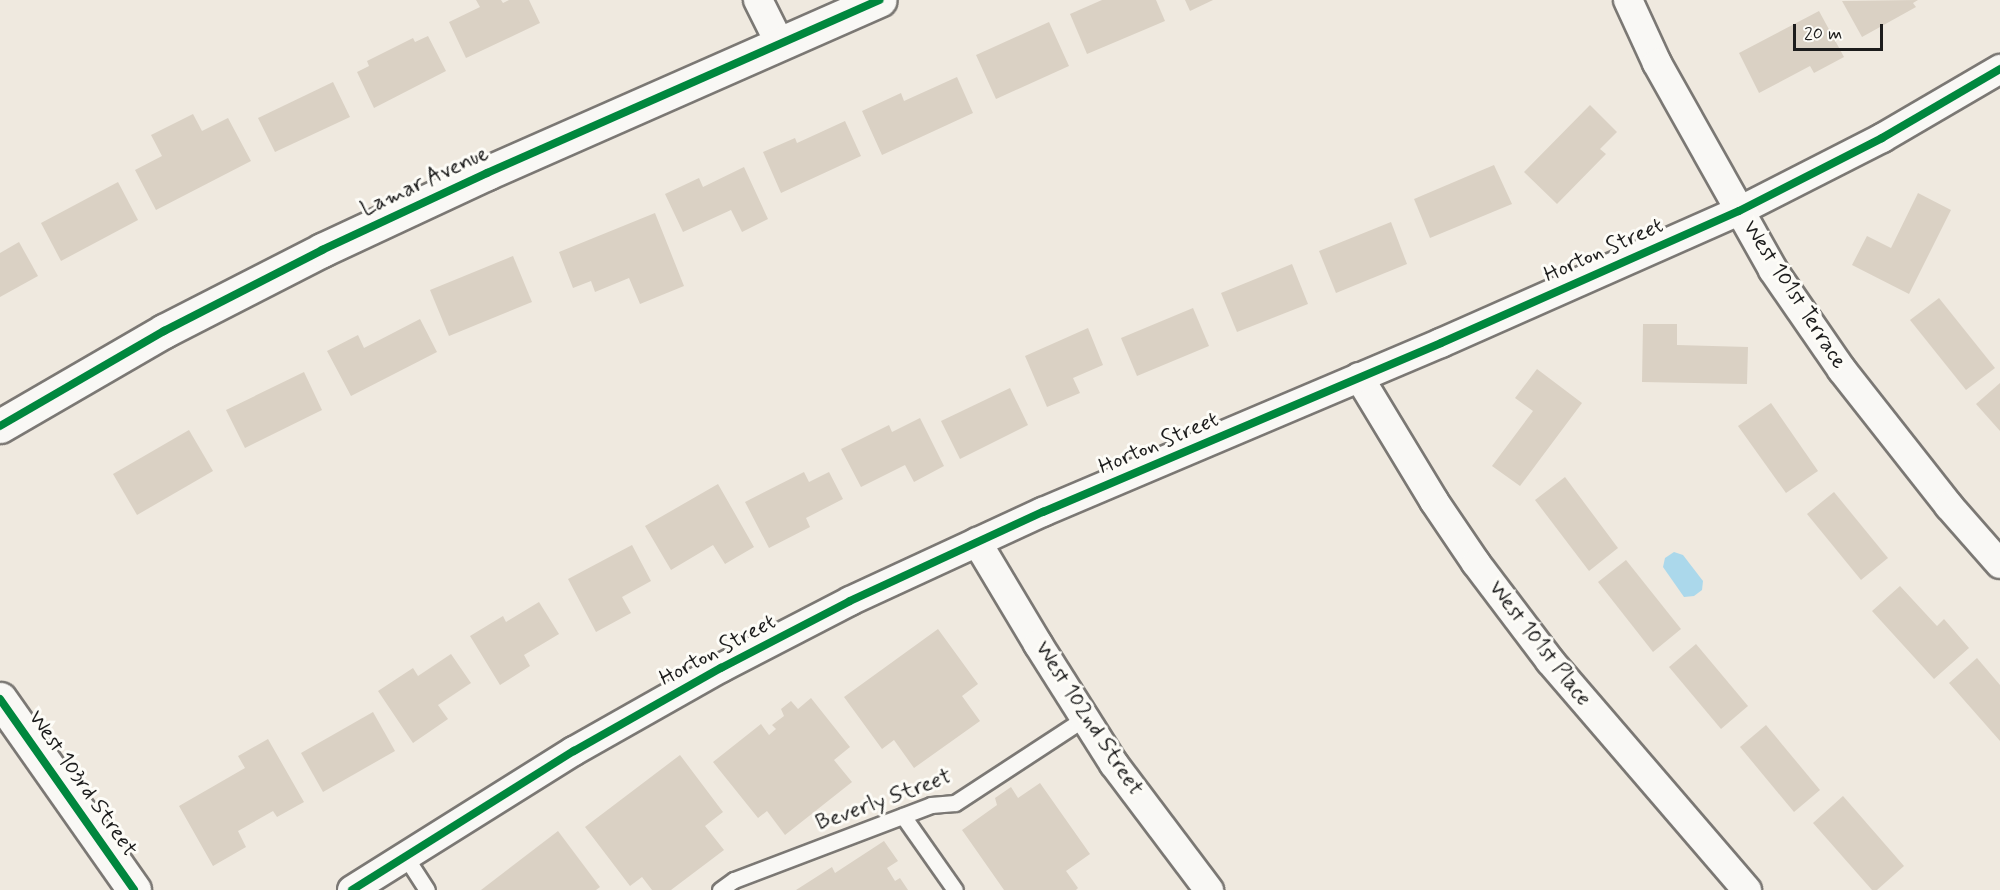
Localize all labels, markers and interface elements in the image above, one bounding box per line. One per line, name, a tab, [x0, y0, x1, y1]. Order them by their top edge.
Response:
scale bar	[1796, 12, 1886, 50]
text: 20 m	[1804, 22, 1842, 46]
street label: Lamar Avenue	[355, 140, 495, 224]
street label: Horton Street	[1539, 212, 1669, 290]
street label: West 101st Terrace	[1736, 216, 1852, 374]
street label: Horton Street	[1093, 406, 1225, 482]
street label: West 101st Place	[1482, 576, 1596, 712]
street label: Horton Street	[654, 609, 782, 693]
street label: West 102nd Street	[1029, 637, 1147, 801]
street label: West 103rd Street	[22, 706, 142, 862]
street label: Beverly Street	[813, 764, 955, 838]

